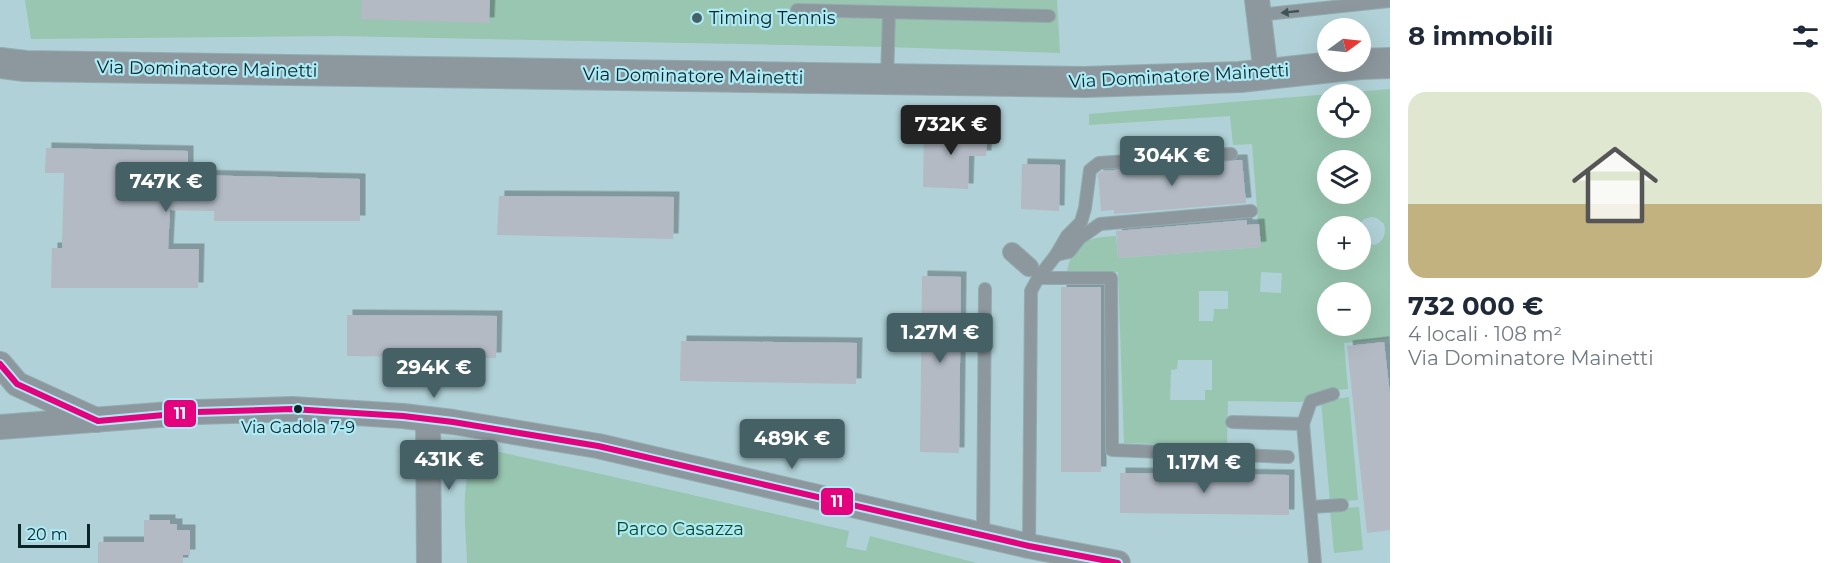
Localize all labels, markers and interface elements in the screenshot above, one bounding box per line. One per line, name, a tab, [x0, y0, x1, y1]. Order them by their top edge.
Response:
place label: Timing Tennis	[709, 7, 836, 29]
one-way arrow	[1280, 7, 1299, 17]
marker: Timing Tennis	[690, 11, 704, 25]
north arrow	[1317, 18, 1371, 72]
map controls	[1317, 18, 1371, 336]
text: 8 immobili	[1408, 20, 1553, 52]
icon: filters	[1789, 20, 1822, 53]
street label: Via Dominatore Mainetti	[96, 56, 318, 82]
street label: Via Dominatore Mainetti	[1068, 59, 1290, 93]
street label: Via Dominatore Mainetti	[582, 63, 804, 89]
button: locate	[1317, 84, 1371, 138]
pin: 732K €	[902, 105, 1000, 156]
text: 732K €	[915, 112, 987, 136]
icon: home	[1561, 131, 1669, 239]
pin: 304K €	[1123, 136, 1221, 187]
text: 304K €	[1134, 143, 1210, 167]
button: layers	[1317, 150, 1371, 204]
pin: 747K €	[117, 162, 215, 213]
text: 747K €	[129, 169, 203, 193]
button: +	[1317, 216, 1371, 270]
button: −	[1317, 282, 1371, 336]
text: 732 000 €	[1408, 290, 1543, 322]
pin: 1.27M €	[885, 313, 995, 364]
text: 1.27M €	[901, 320, 979, 344]
text: 4 locali · 108 m²	[1408, 322, 1562, 346]
text: Via Dominatore Mainetti	[1408, 346, 1654, 370]
pin: 294K €	[385, 348, 483, 399]
text: 294K €	[397, 355, 472, 379]
line badge: 11	[163, 399, 197, 428]
marker: Via Gadola 7-9	[292, 403, 304, 415]
text: 11	[174, 404, 186, 423]
place label: Via Gadola 7-9	[241, 418, 355, 437]
pin: 489K €	[743, 419, 841, 470]
text: 489K €	[754, 426, 830, 450]
pin: 431K €	[400, 440, 498, 491]
pin: 1.17M €	[1149, 443, 1259, 494]
text: 431K €	[414, 447, 484, 471]
text: 1.17M €	[1167, 450, 1241, 474]
line badge: 11	[820, 487, 854, 516]
text: 11	[831, 492, 843, 511]
park label: Parco Casazza	[616, 518, 744, 540]
scale bar	[18, 521, 90, 548]
text: 20 m	[27, 525, 68, 544]

